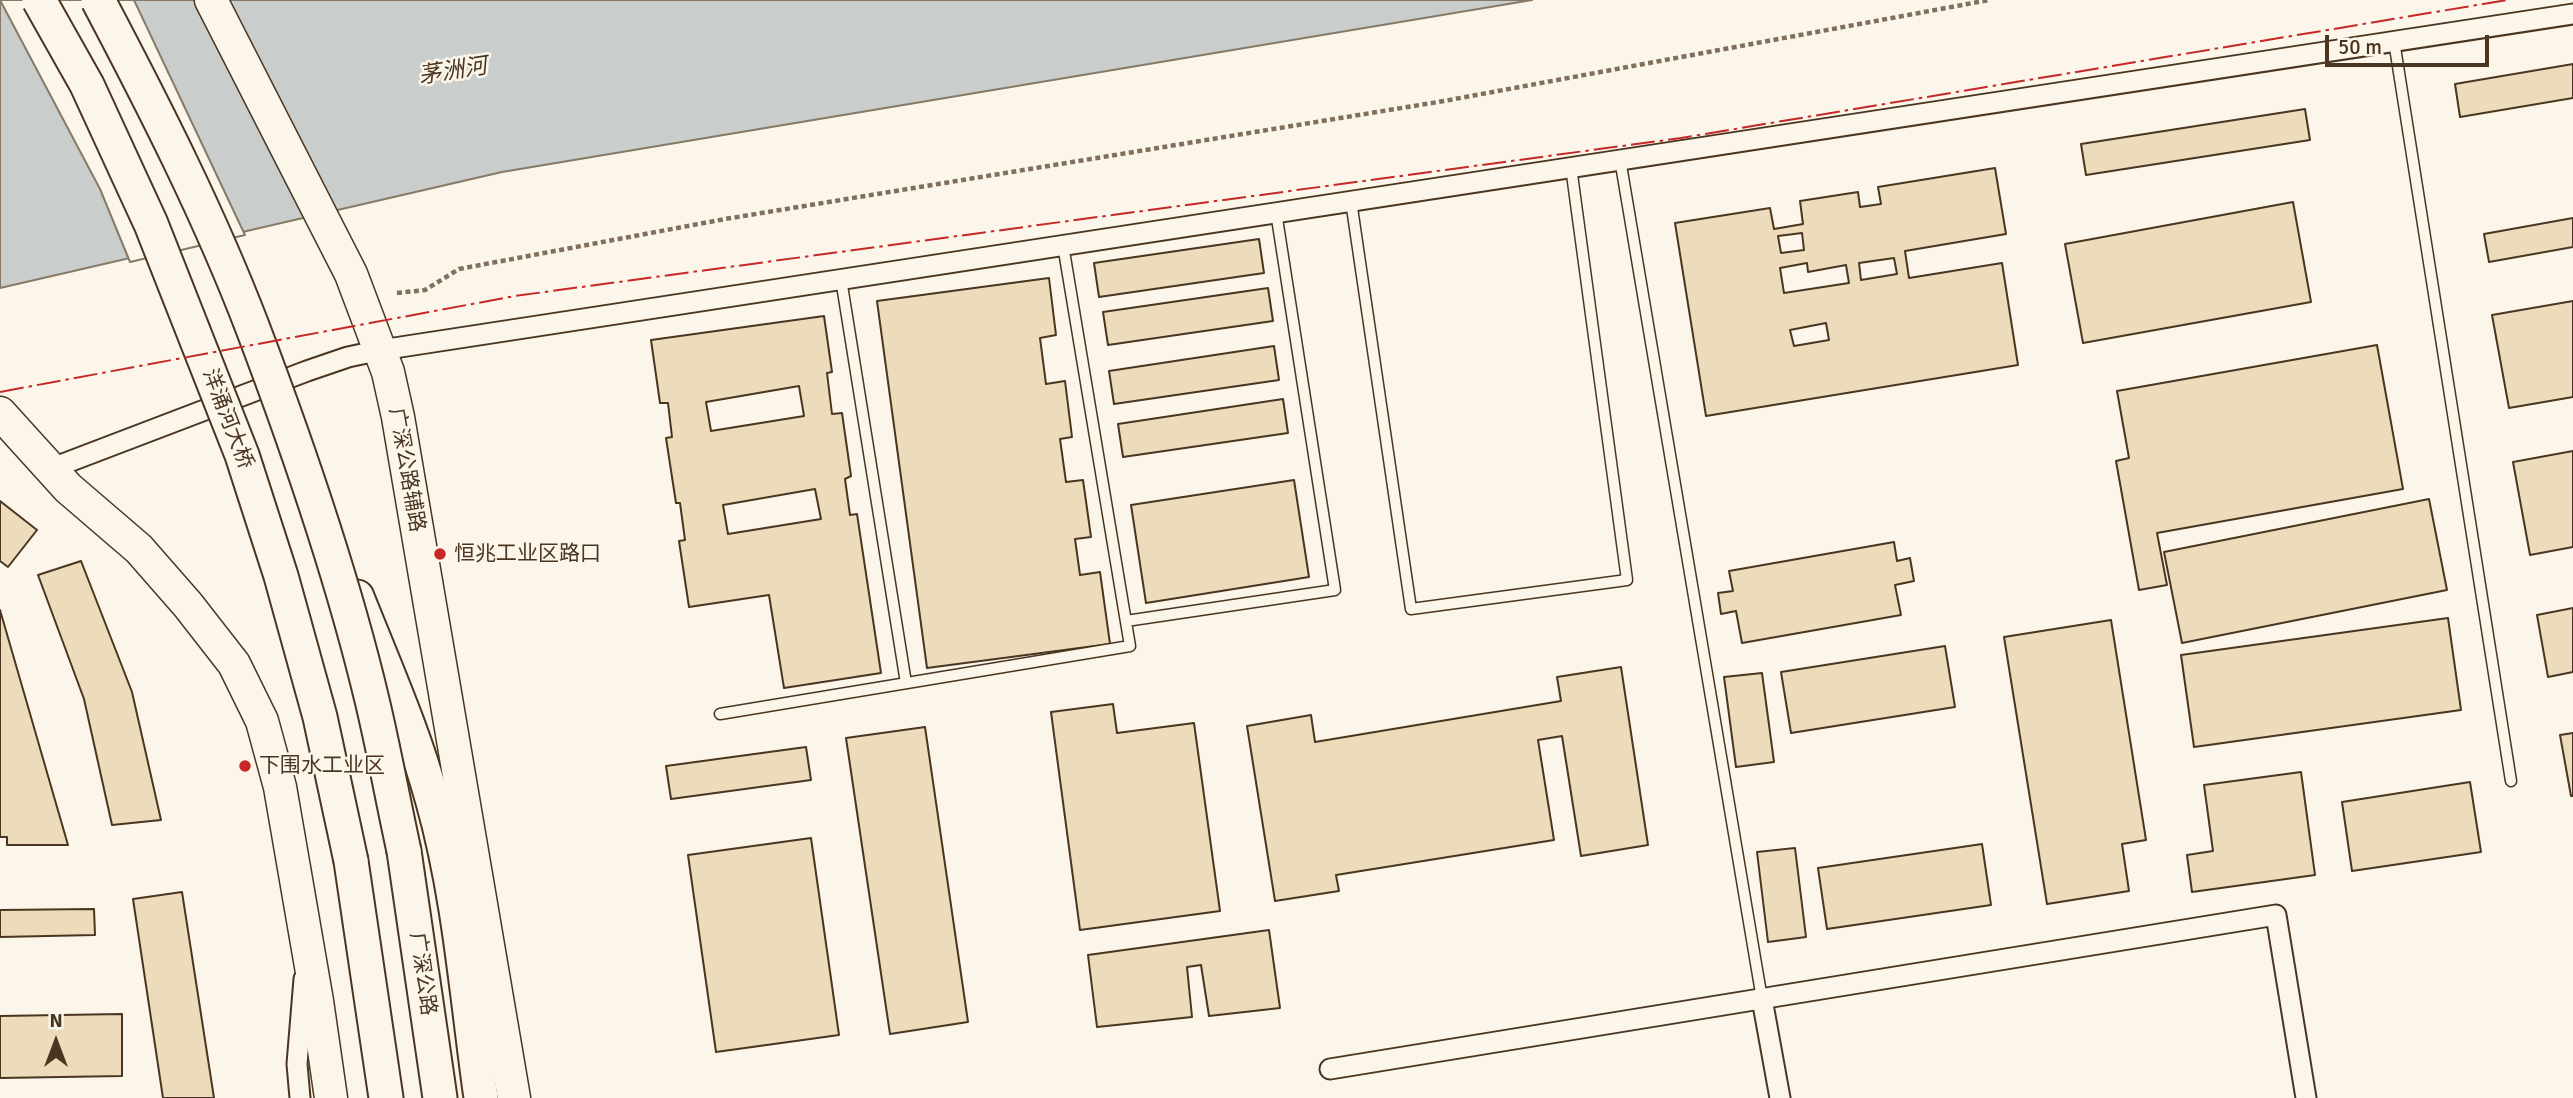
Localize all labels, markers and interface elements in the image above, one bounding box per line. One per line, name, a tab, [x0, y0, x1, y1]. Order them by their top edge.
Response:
scale bar	[2328, 21, 2492, 65]
text: 50 m	[2338, 34, 2382, 60]
water label: 茅洲河	[417, 53, 489, 91]
street label: 洋涌河大桥	[196, 365, 258, 473]
street label: 广深公路辅路	[383, 406, 429, 534]
place label: 恒兆工业区路口	[454, 541, 601, 567]
marker: 恒兆工业区路口	[432, 546, 448, 562]
place label: 下围水工业区	[259, 753, 385, 779]
marker: 下围水工业区	[237, 758, 253, 774]
street label: 广深公路	[404, 931, 440, 1017]
north arrow	[21, 1007, 91, 1077]
text: N	[49, 1009, 63, 1033]

